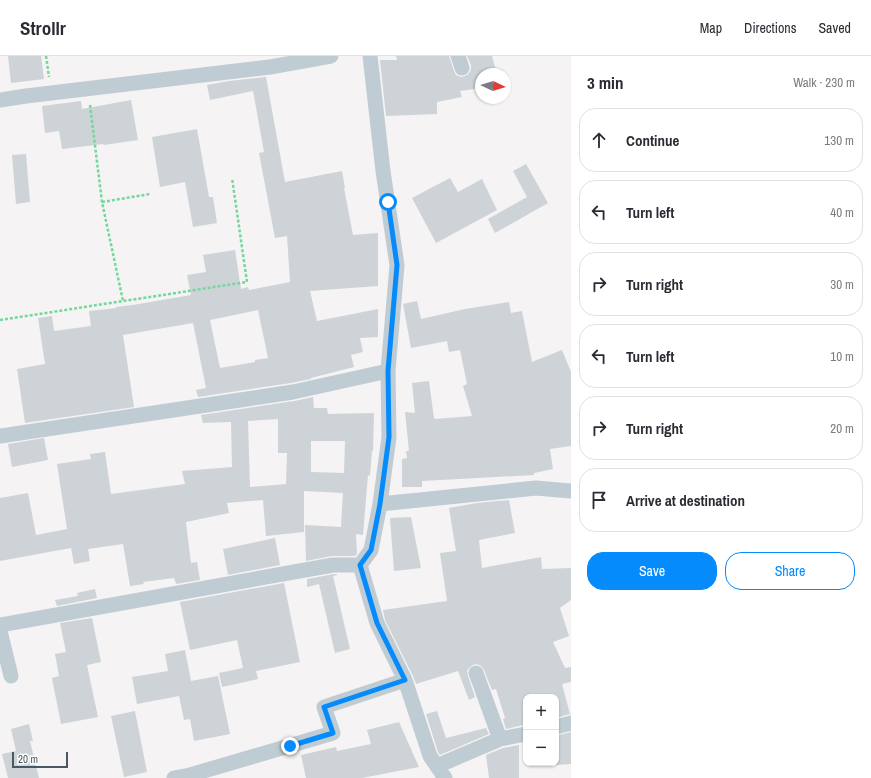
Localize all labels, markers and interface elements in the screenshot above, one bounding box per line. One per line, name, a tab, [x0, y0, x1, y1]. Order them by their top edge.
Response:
text: Strollr	[20, 15, 66, 41]
text: Map	[700, 19, 722, 37]
text: Directions	[744, 19, 796, 37]
text: Saved	[818, 19, 851, 37]
north arrow	[475, 68, 511, 104]
text: 3 min	[587, 71, 623, 94]
text: Walk · 230 m	[793, 74, 855, 91]
icon: ahead	[588, 129, 610, 151]
text: Continue	[626, 130, 679, 151]
text: 130 m	[824, 132, 854, 149]
route start	[379, 193, 397, 211]
icon: left	[588, 201, 610, 223]
text: Turn left	[626, 202, 674, 223]
text: 40 m	[830, 204, 854, 221]
icon: right	[588, 273, 610, 295]
text: Turn right	[626, 274, 683, 295]
text: 30 m	[830, 276, 854, 293]
icon: left	[588, 345, 610, 367]
text: Turn left	[626, 346, 674, 367]
text: 10 m	[830, 348, 854, 365]
icon: right	[588, 417, 610, 439]
text: Turn right	[626, 418, 683, 439]
text: 20 m	[830, 420, 854, 437]
icon: arrive	[588, 489, 610, 511]
text: Arrive at destination	[626, 490, 745, 511]
button: Save	[587, 552, 717, 590]
button: Share	[725, 552, 855, 590]
map controls	[523, 694, 559, 766]
button: +	[523, 694, 559, 730]
button: −	[523, 730, 559, 766]
route end	[281, 737, 299, 755]
scale bar	[12, 750, 68, 769]
text: 20 m	[18, 752, 38, 766]

